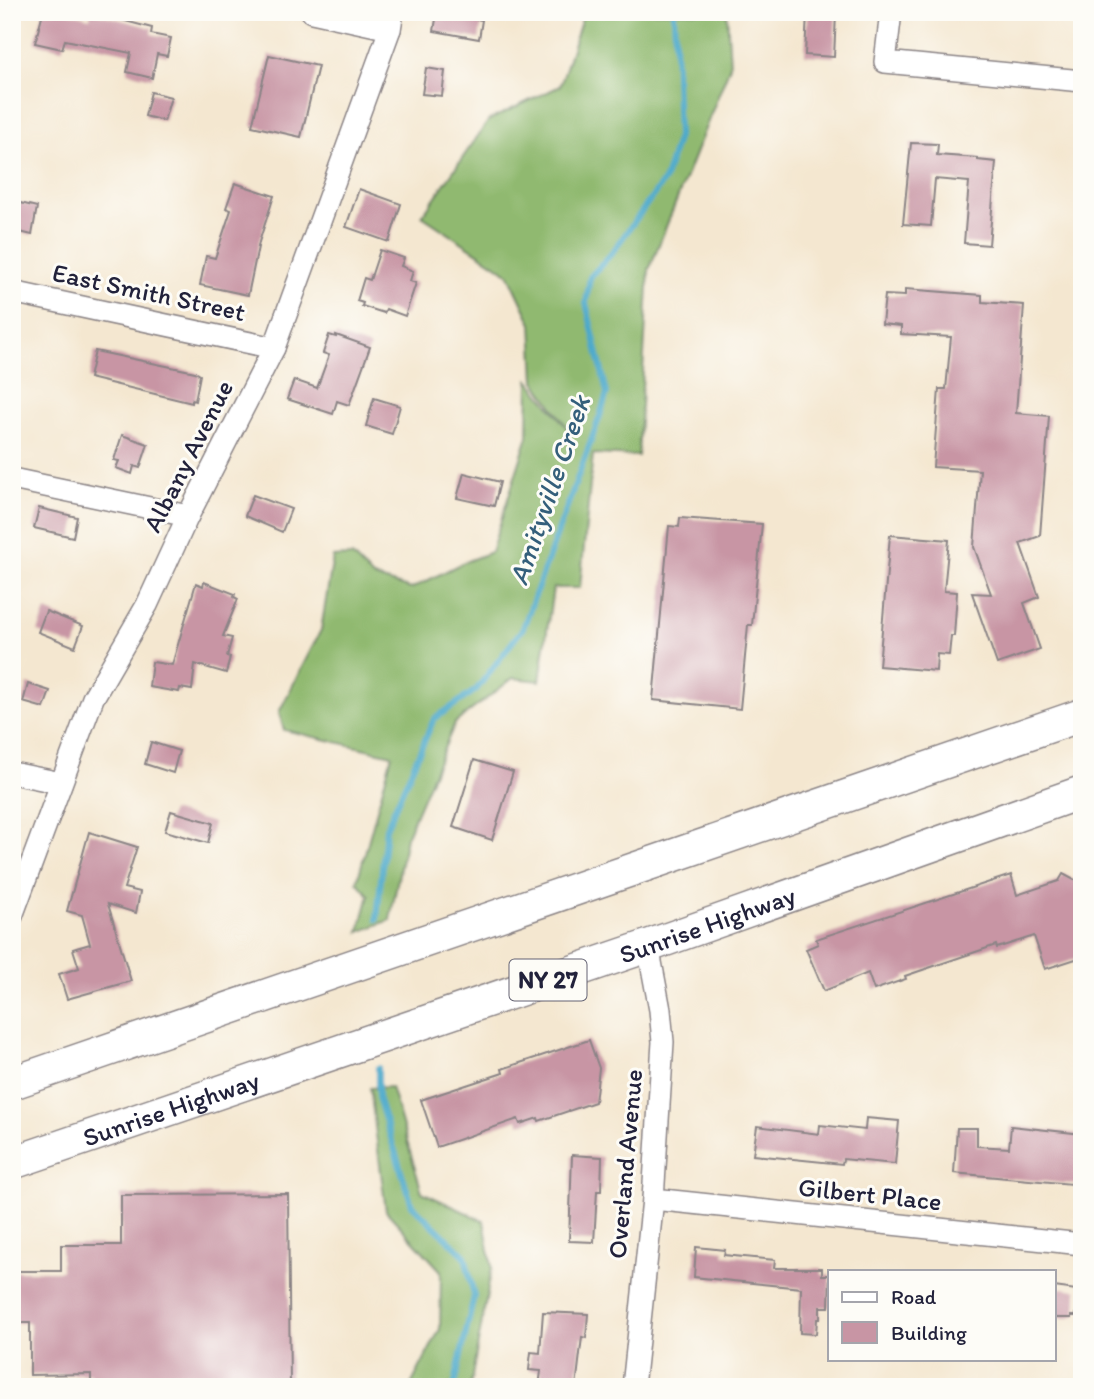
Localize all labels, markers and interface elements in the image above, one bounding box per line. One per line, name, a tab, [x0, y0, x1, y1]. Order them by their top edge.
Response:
street label: East Smith Street	[50, 256, 249, 328]
street label: Albany Avenue	[136, 375, 240, 537]
water label: Amityville Creek	[501, 389, 598, 589]
street label: Sunrise Highway	[615, 879, 800, 971]
road number: NY 27	[510, 960, 586, 1000]
street label: Sunrise Highway	[79, 1064, 263, 1154]
street label: Overland Avenue	[601, 1068, 649, 1260]
street label: Gilbert Place	[797, 1171, 943, 1217]
legend	[828, 1270, 1056, 1360]
text: Road	[891, 1284, 937, 1309]
text: Building	[891, 1320, 967, 1345]

